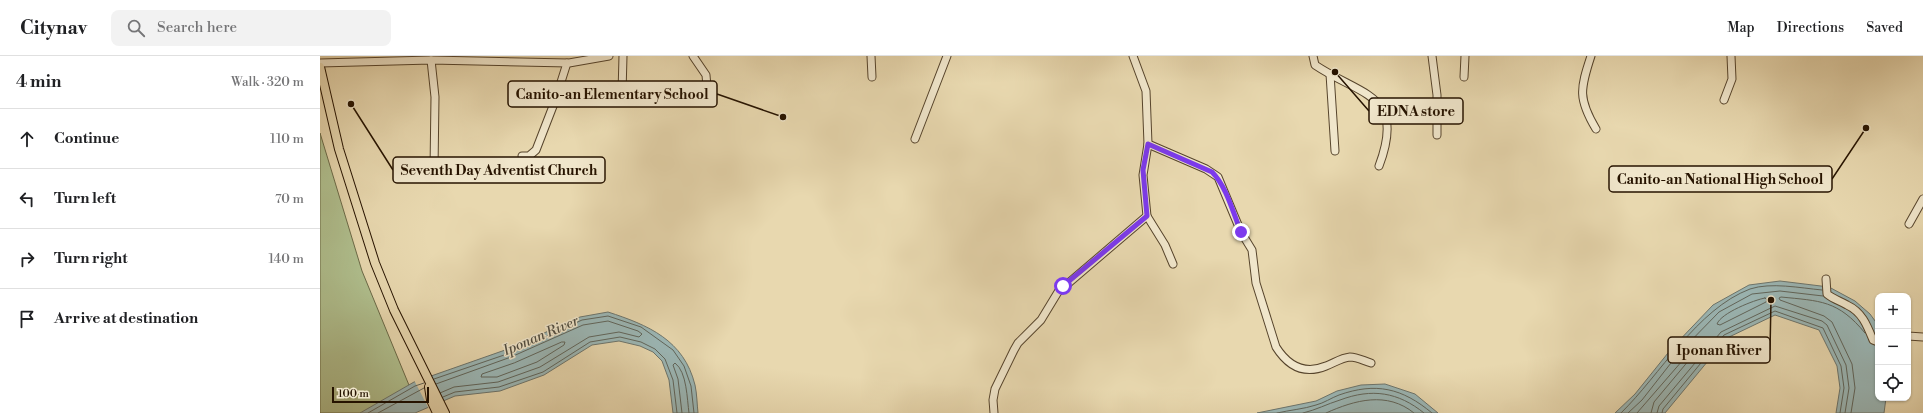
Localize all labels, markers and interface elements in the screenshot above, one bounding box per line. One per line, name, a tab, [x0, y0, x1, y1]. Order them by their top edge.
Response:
search box	[111, 10, 391, 46]
text: Citynav	[20, 16, 87, 40]
icon: search	[125, 17, 147, 39]
text: Search here	[157, 18, 237, 37]
text: Map	[1727, 19, 1755, 37]
text: Directions	[1777, 19, 1844, 37]
text: Saved	[1866, 19, 1903, 37]
text: 4 min	[16, 71, 61, 93]
text: Walk · 320 m	[231, 74, 304, 90]
callout: Canito-an Elementary School	[508, 81, 717, 107]
text: Canito-an Elementary School	[515, 86, 709, 104]
callout: EDNA store	[1369, 98, 1463, 124]
text: EDNA store	[1377, 103, 1456, 121]
icon: ahead	[16, 128, 38, 150]
text: Continue	[54, 129, 119, 148]
text: 110 m	[270, 131, 304, 147]
callout: Seventh Day Adventist Church	[393, 157, 605, 183]
text: Seventh Day Adventist Church	[401, 162, 598, 180]
callout: Canito-an National High School	[1609, 166, 1832, 192]
text: Canito-an National High School	[1617, 171, 1824, 189]
icon: left	[16, 188, 38, 210]
text: Turn left	[54, 189, 116, 208]
text: 70 m	[275, 191, 304, 207]
route end	[1232, 223, 1250, 241]
icon: right	[16, 248, 38, 270]
text: Turn right	[54, 249, 128, 268]
text: 140 m	[268, 251, 304, 267]
route start	[1054, 277, 1072, 295]
map controls	[1875, 293, 1911, 401]
button: +	[1875, 293, 1911, 329]
icon: arrive	[16, 308, 38, 330]
text: Arrive at destination	[54, 309, 198, 328]
water label: Iponan River	[500, 312, 582, 360]
button: −	[1875, 329, 1911, 365]
callout: Iponan River	[1668, 337, 1770, 363]
text: Iponan River	[1676, 342, 1762, 360]
button: locate	[1875, 365, 1911, 401]
scale bar	[332, 385, 429, 404]
text: 100 m	[338, 387, 369, 401]

